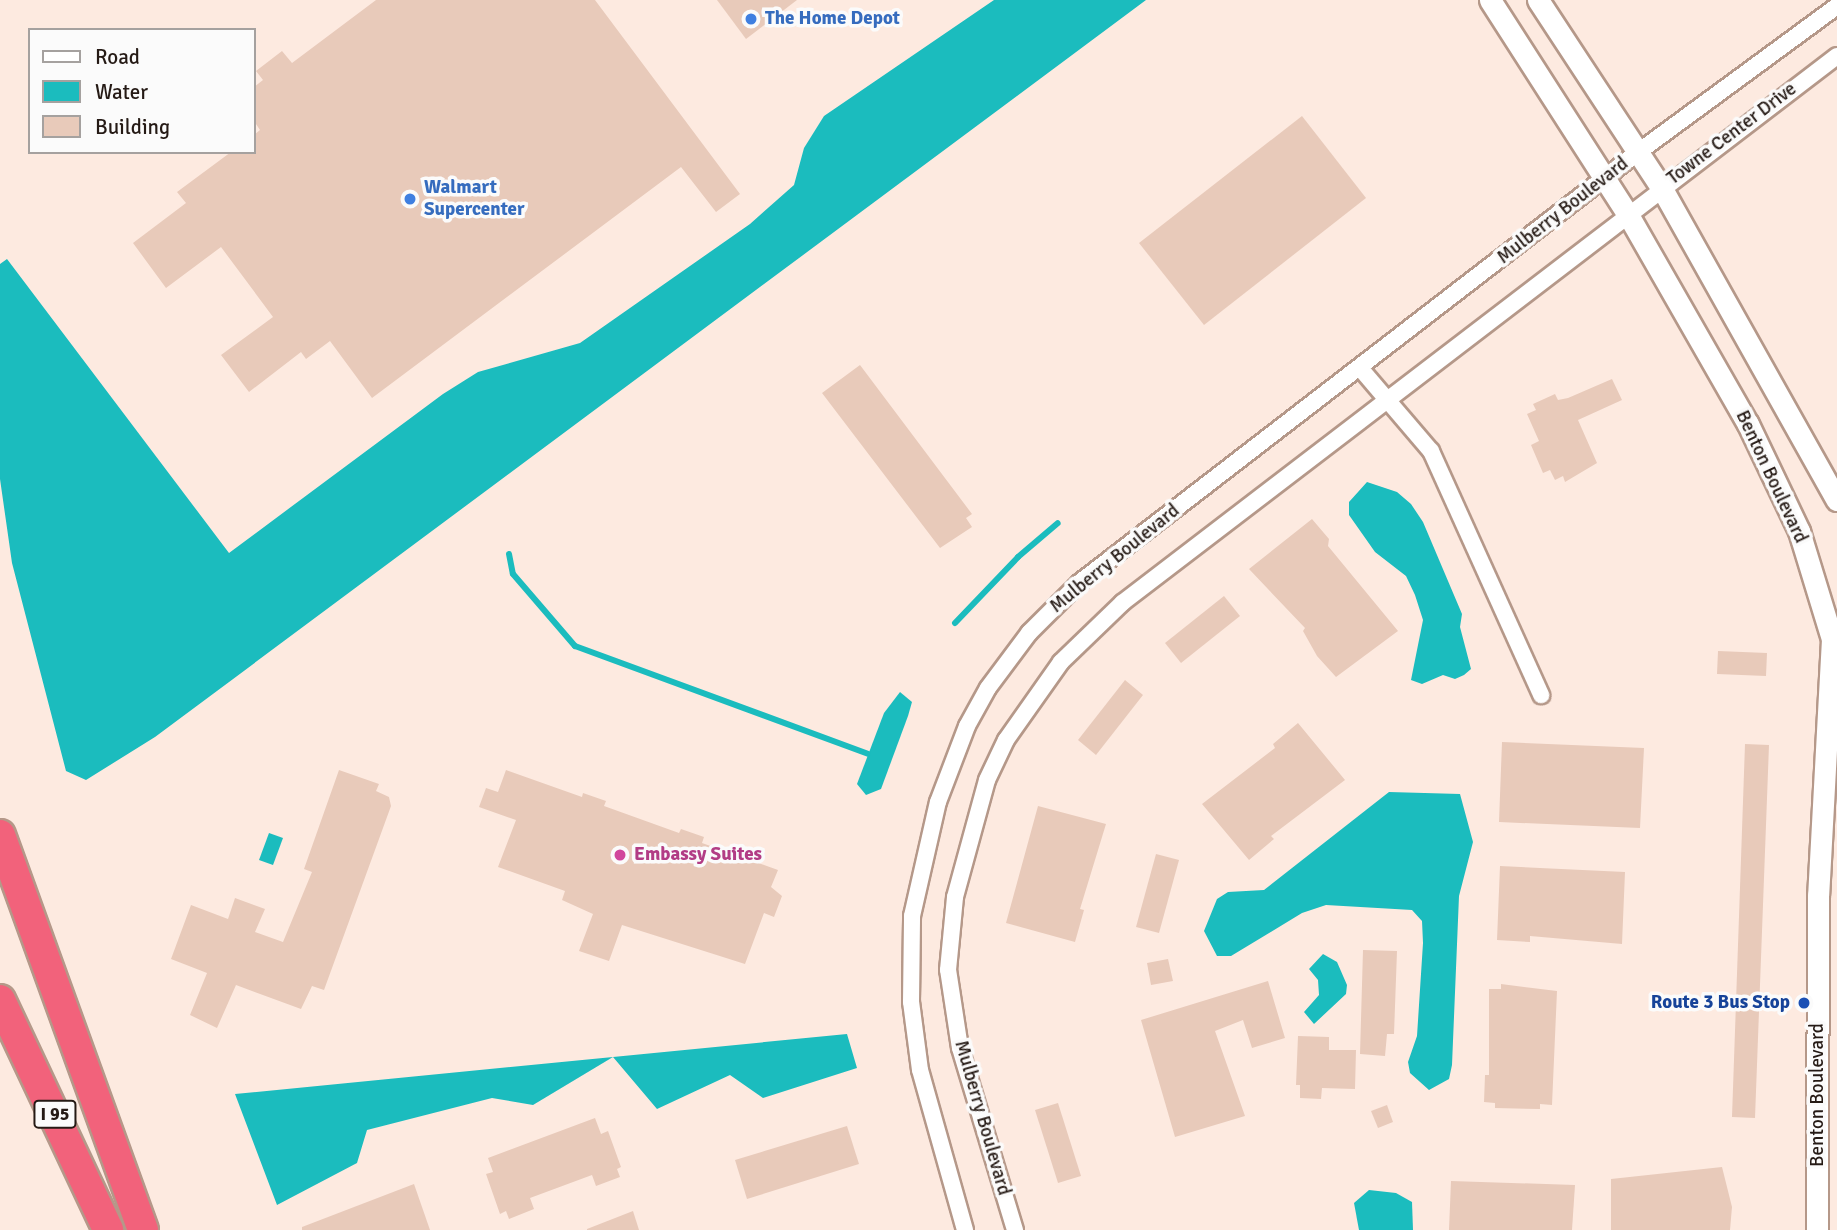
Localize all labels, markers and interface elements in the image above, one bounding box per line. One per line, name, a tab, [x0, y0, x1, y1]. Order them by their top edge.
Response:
place label: The Home Depot	[765, 8, 900, 30]
marker: The Home Depot	[743, 11, 759, 27]
legend	[28, 28, 256, 154]
text: Road	[95, 44, 140, 70]
street label: Towne Center Drive	[1663, 78, 1801, 190]
text: Water	[95, 79, 148, 105]
text: Building	[95, 114, 170, 140]
street label: Mulberry Boulevard	[1493, 153, 1633, 269]
place label: Walmart Supercenter	[424, 177, 525, 221]
marker: Walmart Supercenter	[402, 191, 418, 207]
street label: Benton Boulevard	[1730, 407, 1812, 547]
street label: Mulberry Boulevard	[1046, 500, 1184, 618]
place label: Embassy Suites	[634, 844, 762, 866]
marker: Embassy Suites	[612, 847, 628, 863]
place label: Route 3 Bus Stop	[1651, 992, 1790, 1014]
marker: Route 3 Bus Stop	[1796, 995, 1812, 1011]
street label: Benton Boulevard	[1807, 1023, 1829, 1167]
street label: Mulberry Boulevard	[949, 1038, 1015, 1198]
road number: I 95	[32, 1100, 78, 1128]

